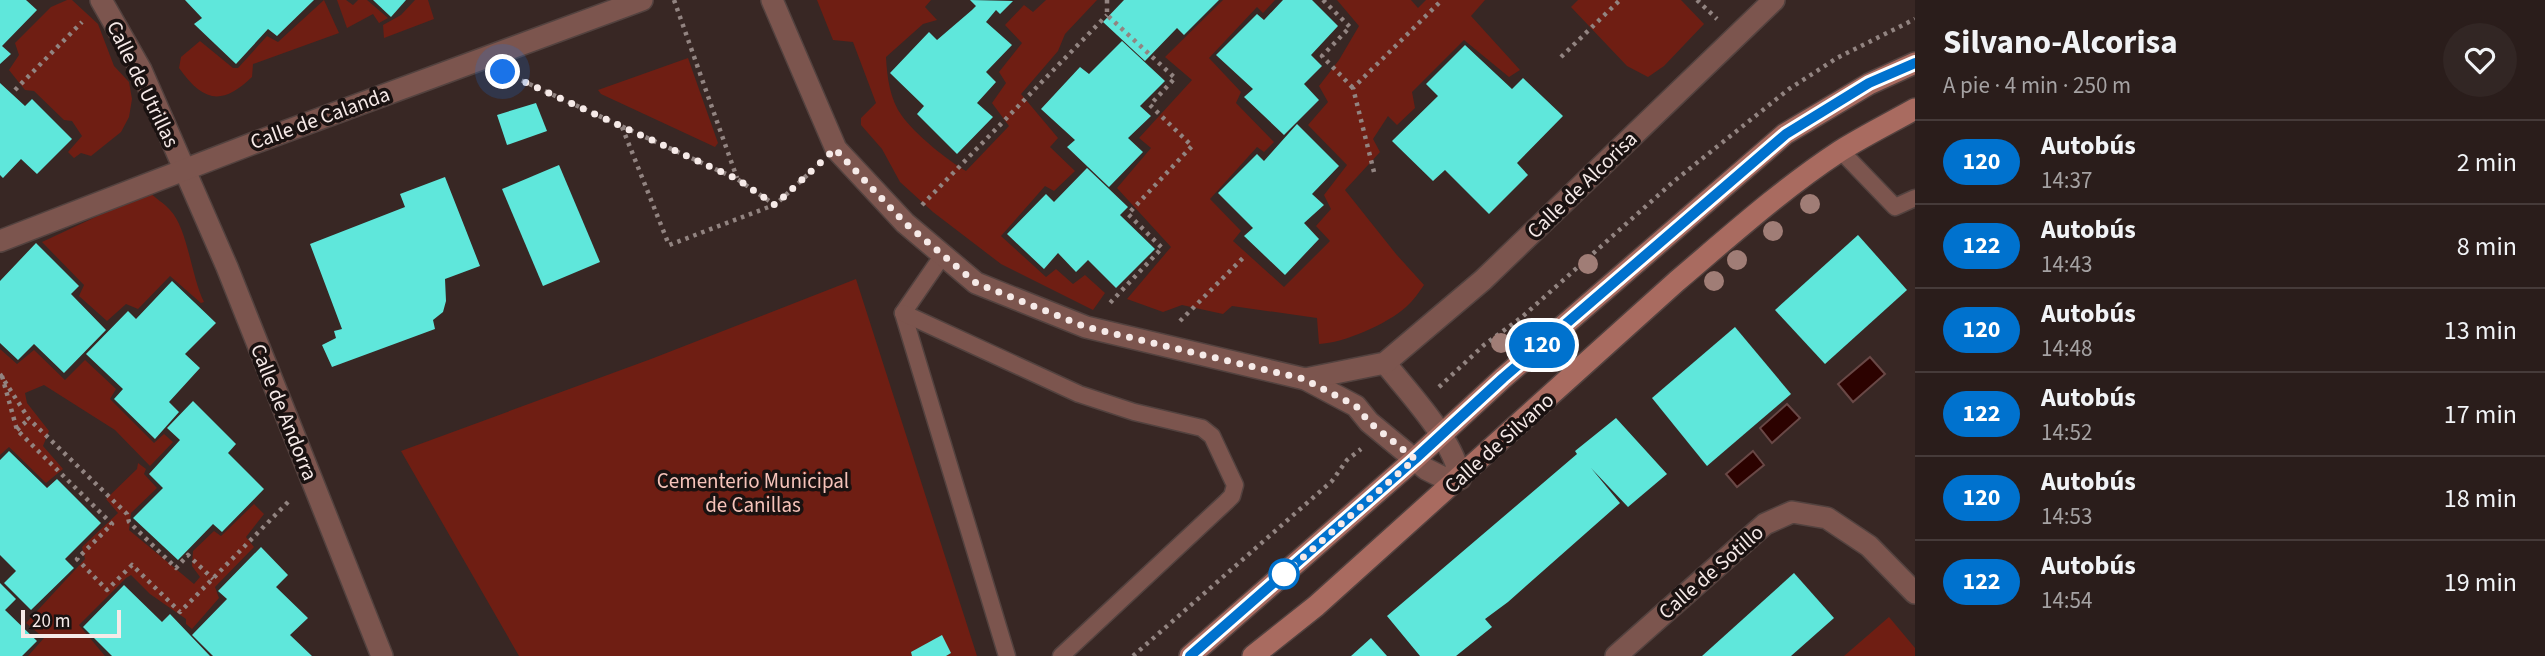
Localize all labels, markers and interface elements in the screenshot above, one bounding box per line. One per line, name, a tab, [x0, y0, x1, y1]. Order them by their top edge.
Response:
street label: Calle de Utrillas	[99, 16, 187, 152]
text: Silvano-Alcorisa	[1943, 19, 2178, 66]
button: heart	[2443, 23, 2517, 97]
your location	[485, 54, 520, 89]
text: A pie · 4 min · 250 m	[1943, 69, 2131, 102]
street label: Calle de Calanda	[246, 79, 394, 157]
street label: Calle de Alcorisa	[1520, 124, 1644, 246]
text: Autobús	[2041, 127, 2136, 164]
text: 120	[1962, 144, 2001, 179]
text: 2 min	[2457, 144, 2517, 181]
text: 14:37	[2041, 164, 2092, 197]
text: Autobús	[2041, 211, 2136, 248]
text: 122	[1962, 228, 2001, 263]
text: 8 min	[2457, 228, 2517, 265]
text: 14:43	[2041, 248, 2092, 281]
text: Autobús	[2041, 295, 2136, 332]
text: 120	[1962, 312, 2001, 347]
text: 13 min	[2444, 312, 2517, 349]
line badge: 120	[1502, 322, 1582, 368]
text: 120	[1523, 327, 1561, 362]
text: 14:48	[2041, 332, 2092, 365]
street label: Calle de Andorra	[243, 339, 325, 485]
text: Autobús	[2041, 379, 2136, 416]
street label: Calle de Silvano	[1437, 385, 1561, 501]
text: 122	[1962, 396, 2001, 431]
text: 17 min	[2444, 396, 2517, 433]
text: 14:52	[2041, 416, 2092, 449]
text: Autobús	[2041, 463, 2136, 500]
park label: Cementerio Municipal de Canillas	[657, 466, 849, 520]
text: 120	[1962, 480, 2001, 515]
text: 18 min	[2444, 480, 2517, 517]
text: 14:53	[2041, 500, 2092, 533]
street label: Calle de Sotillo	[1652, 518, 1770, 626]
text: Autobús	[2041, 547, 2136, 584]
unlabelled marker	[1269, 559, 1299, 589]
text: 122	[1962, 564, 2001, 599]
text: 19 min	[2444, 564, 2517, 601]
text: 14:54	[2041, 584, 2092, 617]
scale bar	[21, 607, 121, 639]
text: 20 m	[32, 608, 70, 635]

